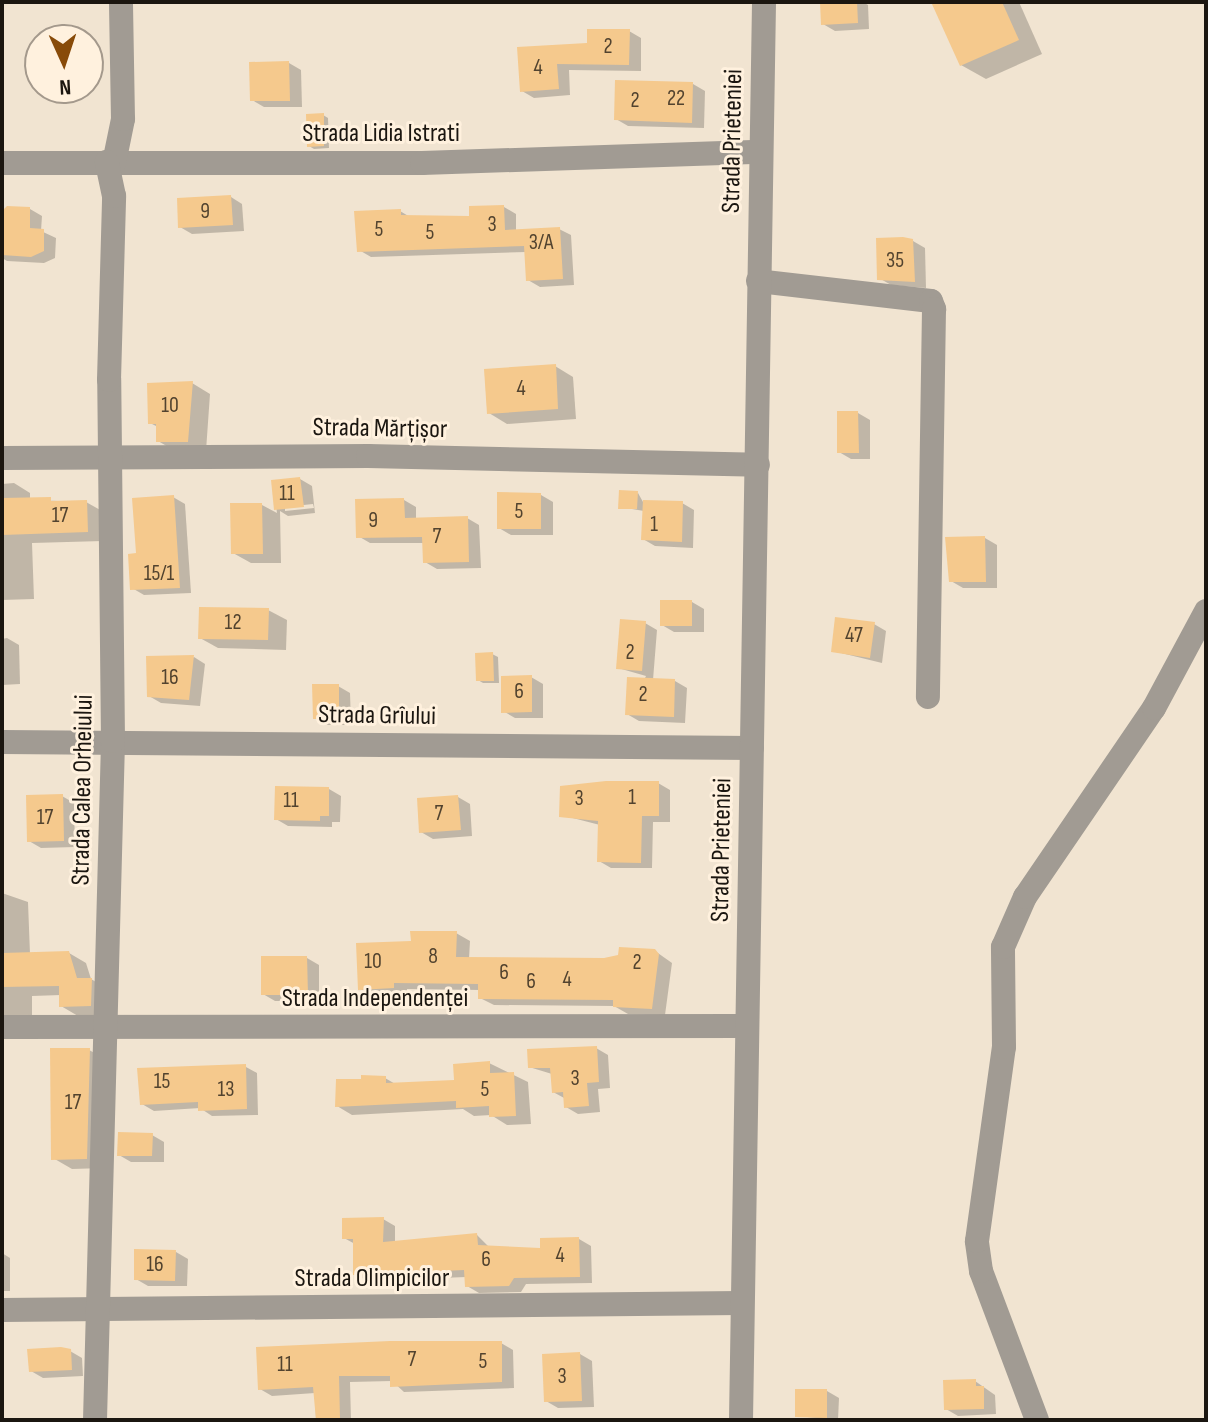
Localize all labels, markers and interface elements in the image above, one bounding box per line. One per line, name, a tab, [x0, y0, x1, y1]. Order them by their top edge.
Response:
north arrow	[24, 24, 104, 104]
house number: 2	[603, 34, 613, 60]
house number: 4	[533, 55, 543, 81]
street label: Strada Prieteniei	[716, 69, 750, 213]
text: N	[59, 73, 72, 100]
house number: 22	[667, 86, 685, 112]
house number: 2	[630, 88, 640, 114]
street label: Strada Lidia Istrati	[302, 118, 460, 150]
house number: 9	[200, 199, 210, 225]
house number: 3	[487, 212, 497, 238]
house number: 5	[375, 217, 383, 243]
house number: 5	[426, 220, 434, 246]
house number: 3/A	[529, 230, 553, 256]
house number: 35	[886, 248, 904, 274]
house number: 4	[516, 376, 526, 402]
house number: 10	[161, 393, 179, 419]
street label: Strada Mărțișor	[312, 412, 448, 446]
house number: 11	[279, 481, 295, 507]
house number: 5	[515, 499, 523, 525]
house number: 17	[52, 503, 68, 529]
house number: 9	[368, 508, 378, 534]
house number: 1	[650, 512, 658, 538]
house number: 7	[433, 524, 441, 550]
house number: 15/1	[144, 561, 174, 587]
house number: 12	[224, 610, 242, 636]
house number: 47	[845, 623, 863, 649]
house number: 2	[625, 640, 635, 666]
house number: 16	[161, 665, 179, 691]
house number: 6	[514, 679, 524, 705]
house number: 2	[638, 682, 648, 708]
street label: Strada Calea Orheiului	[66, 694, 100, 886]
street label: Strada Grîului	[318, 699, 436, 733]
street label: Strada Prieteniei	[705, 778, 739, 922]
house number: 1	[628, 785, 636, 811]
house number: 3	[574, 786, 584, 812]
house number: 11	[283, 788, 299, 814]
house number: 7	[435, 801, 443, 827]
house number: 17	[37, 805, 53, 831]
house number: 8	[428, 944, 438, 970]
house number: 10	[364, 949, 382, 975]
house number: 2	[632, 950, 642, 976]
house number: 6	[499, 960, 509, 986]
house number: 4	[562, 967, 572, 993]
house number: 6	[526, 969, 536, 995]
street label: Strada Independenței	[282, 983, 468, 1015]
house number: 3	[570, 1066, 580, 1092]
house number: 15	[154, 1069, 170, 1095]
house number: 13	[218, 1077, 234, 1103]
house number: 5	[481, 1077, 489, 1103]
house number: 17	[65, 1090, 81, 1116]
house number: 4	[555, 1243, 565, 1269]
house number: 6	[481, 1247, 491, 1273]
house number: 16	[146, 1252, 164, 1278]
street label: Strada Olimpicilor	[295, 1263, 449, 1295]
house number: 7	[408, 1347, 416, 1373]
house number: 5	[479, 1349, 487, 1375]
house number: 11	[277, 1352, 293, 1378]
house number: 3	[557, 1364, 567, 1390]

